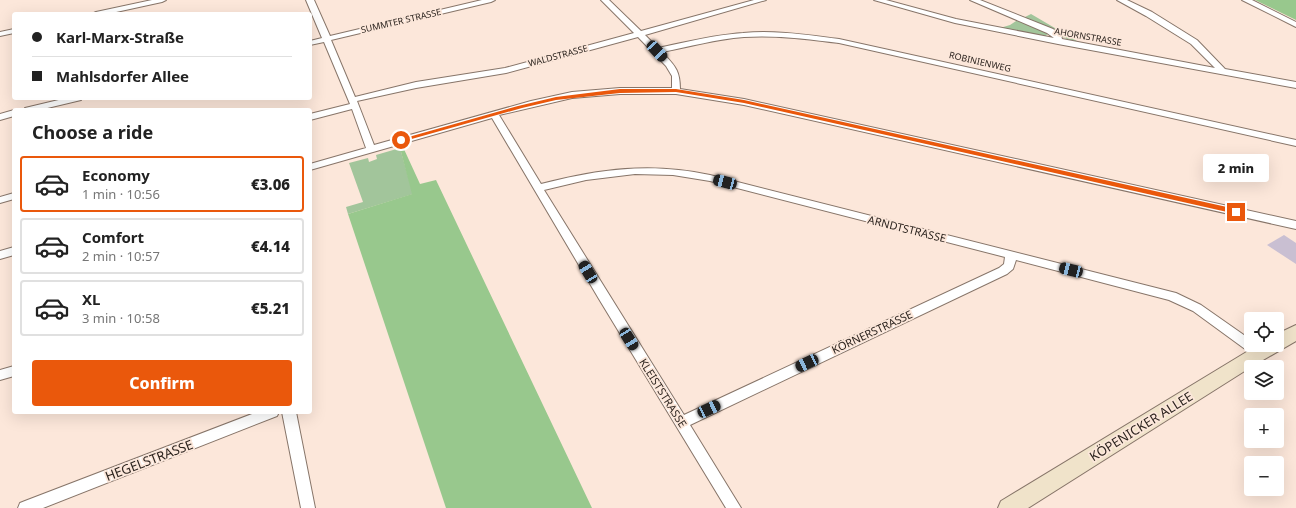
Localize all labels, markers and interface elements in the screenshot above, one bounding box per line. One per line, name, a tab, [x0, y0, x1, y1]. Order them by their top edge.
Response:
street label: SUMMTER STRASSE	[359, 5, 442, 36]
street label: AHORNSTRASSE	[1053, 24, 1123, 49]
text: Karl-Marx-Straße	[56, 27, 184, 47]
car	[644, 38, 670, 64]
street label: WALDSTRASSE	[527, 41, 589, 70]
street label: ROBINIENWEG	[948, 48, 1012, 75]
text: Mahlsdorfer Allee	[56, 66, 189, 86]
text: Choose a ride	[32, 120, 153, 144]
route start	[392, 131, 410, 149]
callout: 2 min	[1203, 154, 1269, 182]
text: 2 min	[1218, 159, 1254, 177]
text: Economy	[82, 165, 150, 185]
icon: car	[34, 166, 70, 202]
car	[712, 173, 738, 191]
text: €3.06	[251, 174, 290, 194]
text: 1 min · 10:56	[82, 185, 160, 203]
route end	[1227, 203, 1245, 221]
street label: ARNDTSTRASSE	[866, 212, 948, 246]
text: Comfort	[82, 227, 144, 247]
icon: car	[34, 228, 70, 264]
text: €4.14	[251, 236, 290, 256]
text: 2 min · 10:57	[82, 247, 160, 265]
car	[577, 259, 599, 285]
car	[1058, 261, 1084, 279]
text: XL	[82, 289, 100, 309]
icon: car	[34, 290, 70, 326]
text: €5.21	[251, 298, 290, 318]
street label: KÖRNERSTRASSE	[829, 306, 915, 357]
text: 3 min · 10:58	[82, 309, 160, 327]
map controls	[1244, 312, 1284, 496]
button: locate	[1244, 312, 1284, 352]
car	[618, 326, 640, 352]
car	[794, 352, 820, 374]
street label: KLEISTSTRASSE	[636, 355, 691, 430]
button: Confirm	[32, 360, 292, 406]
button: layers	[1244, 360, 1284, 400]
street label: KÖPENICKER ALLEE	[1086, 387, 1196, 465]
car	[696, 398, 722, 420]
button: +	[1244, 408, 1284, 448]
street label: HEGELSTRASSE	[103, 435, 195, 485]
button: −	[1244, 456, 1284, 496]

